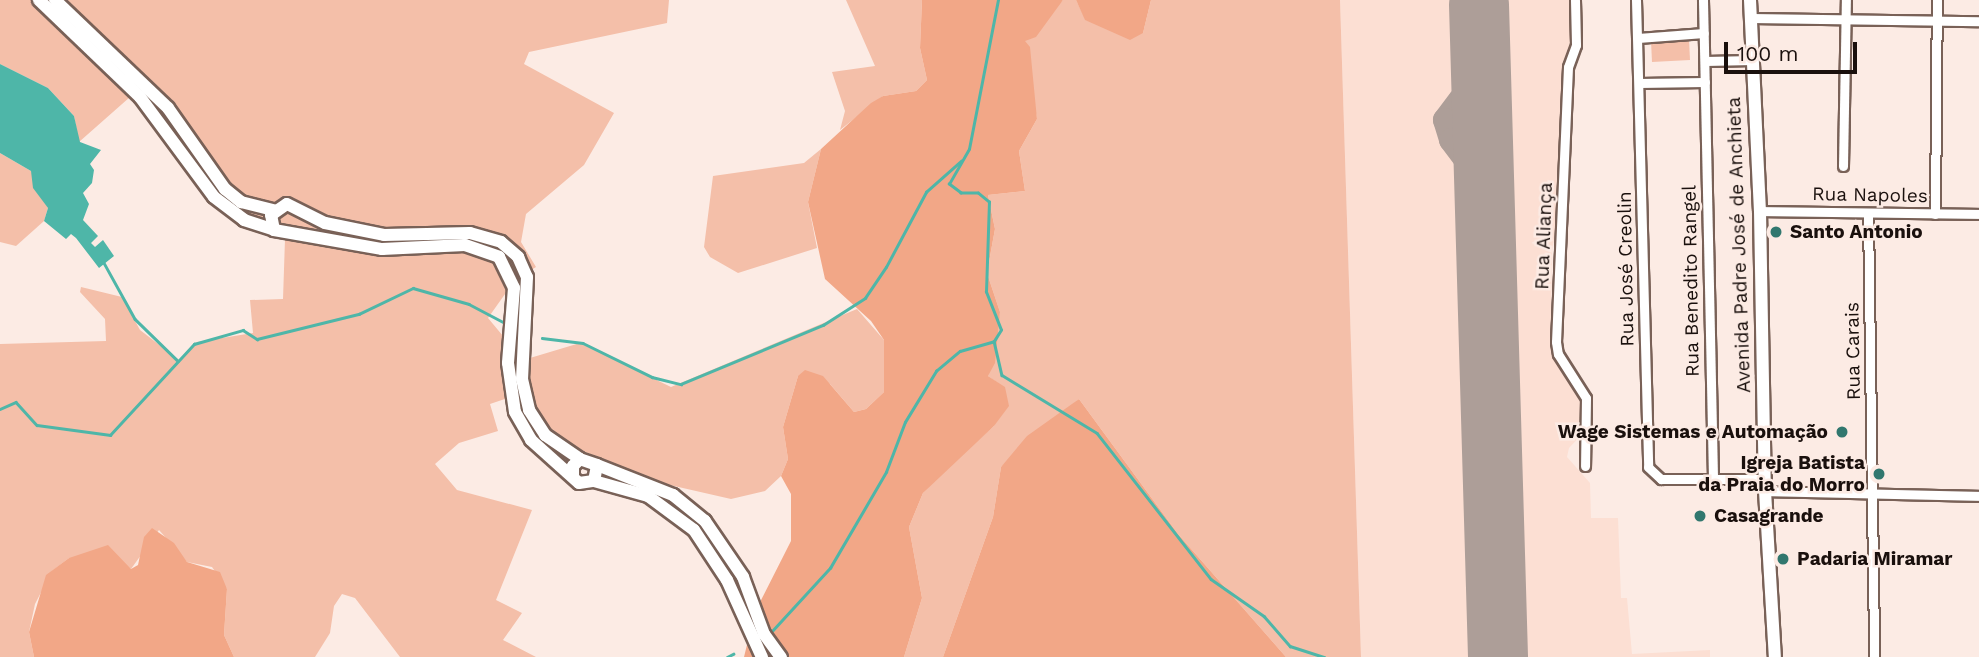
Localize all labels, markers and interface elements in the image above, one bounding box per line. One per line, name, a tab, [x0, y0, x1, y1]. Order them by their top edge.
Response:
scale bar	[1727, 28, 1860, 72]
text: 100 m	[1737, 41, 1799, 66]
street label: Avenida Padre José de Anchieta	[1722, 96, 1756, 394]
street label: Rua Aliança	[1531, 181, 1557, 291]
street label: Rua Napoles	[1812, 183, 1928, 207]
street label: Rua Benedito Rangel	[1678, 185, 1704, 377]
street label: Rua José Creolin	[1613, 191, 1639, 347]
place label: Santo Antonio	[1790, 221, 1923, 243]
marker: Santo Antonio	[1768, 224, 1784, 240]
street label: Rua Carais	[1841, 302, 1865, 400]
place label: Wage Sistemas e Automação	[1557, 421, 1828, 443]
marker: Wage Sistemas e Automação	[1834, 424, 1850, 440]
place label: Igreja Batista da Praia do Morro	[1698, 452, 1865, 496]
marker: Igreja Batista da Praia do Morro	[1871, 466, 1887, 482]
place label: Casagrande	[1714, 505, 1824, 527]
marker: Casagrande	[1692, 508, 1708, 524]
place label: Padaria Miramar	[1797, 548, 1953, 570]
marker: Padaria Miramar	[1775, 551, 1791, 567]

